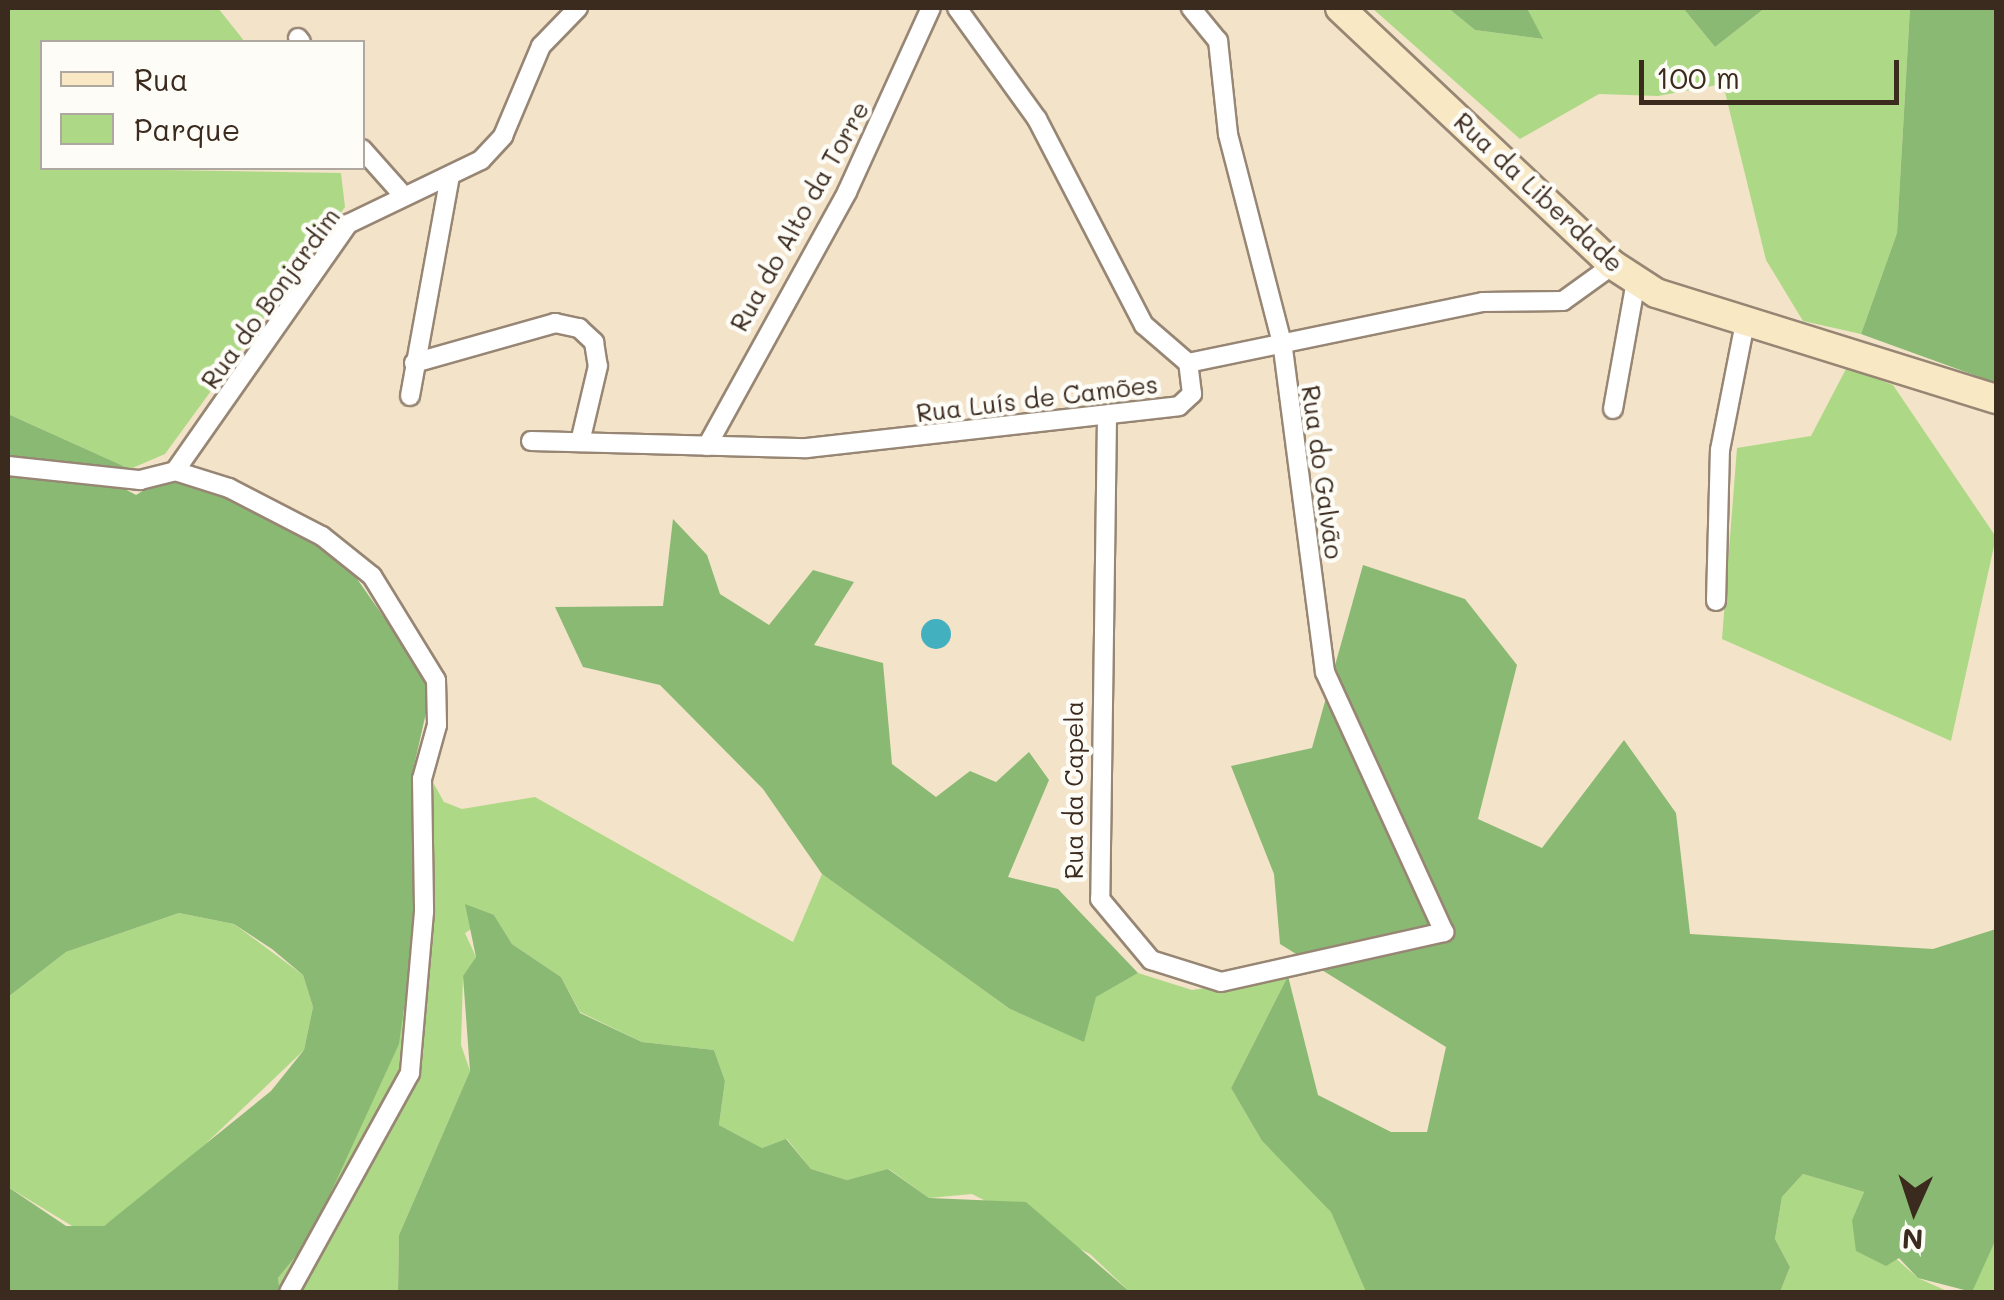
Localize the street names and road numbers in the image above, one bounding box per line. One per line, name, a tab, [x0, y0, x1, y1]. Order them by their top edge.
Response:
street label: Rua do Alto da Torre	[723, 96, 875, 336]
street label: Rua da Liberdade	[1448, 106, 1630, 278]
street label: Rua do Bonjardim	[194, 202, 346, 394]
street label: Rua Luís de Camões	[914, 368, 1160, 428]
street label: Rua do Galvão	[1296, 383, 1350, 561]
street label: Rua da Capela	[1058, 701, 1088, 879]

